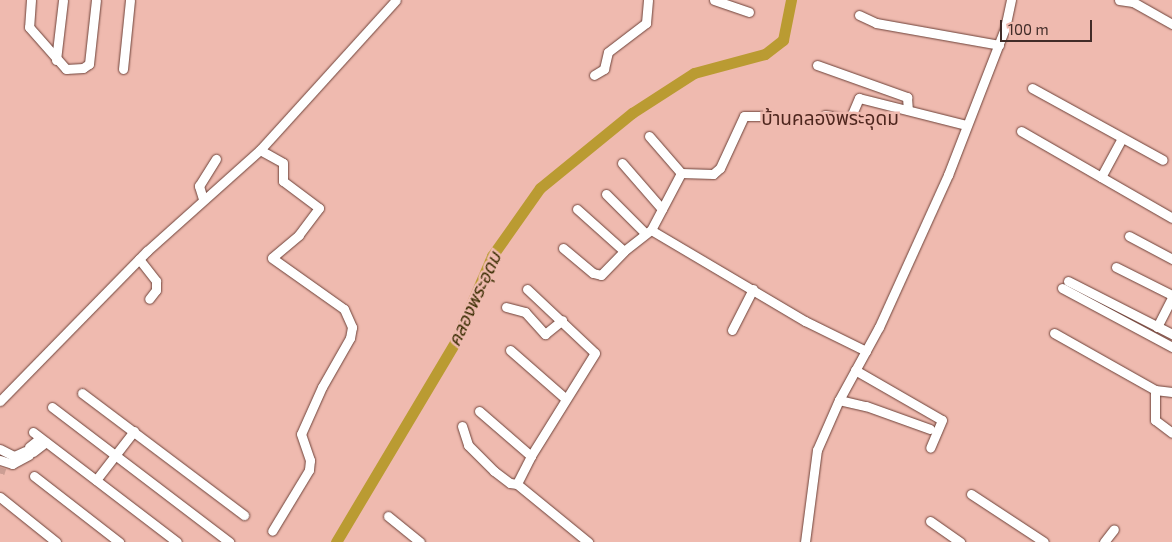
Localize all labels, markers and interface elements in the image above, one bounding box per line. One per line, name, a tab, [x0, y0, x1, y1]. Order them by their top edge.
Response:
scale bar	[1002, 10, 1094, 42]
text: 100 m	[1008, 20, 1049, 38]
district label: บ้านคลองพระอุดม	[761, 107, 899, 129]
water label: คลองพระอุดม	[443, 249, 505, 349]

